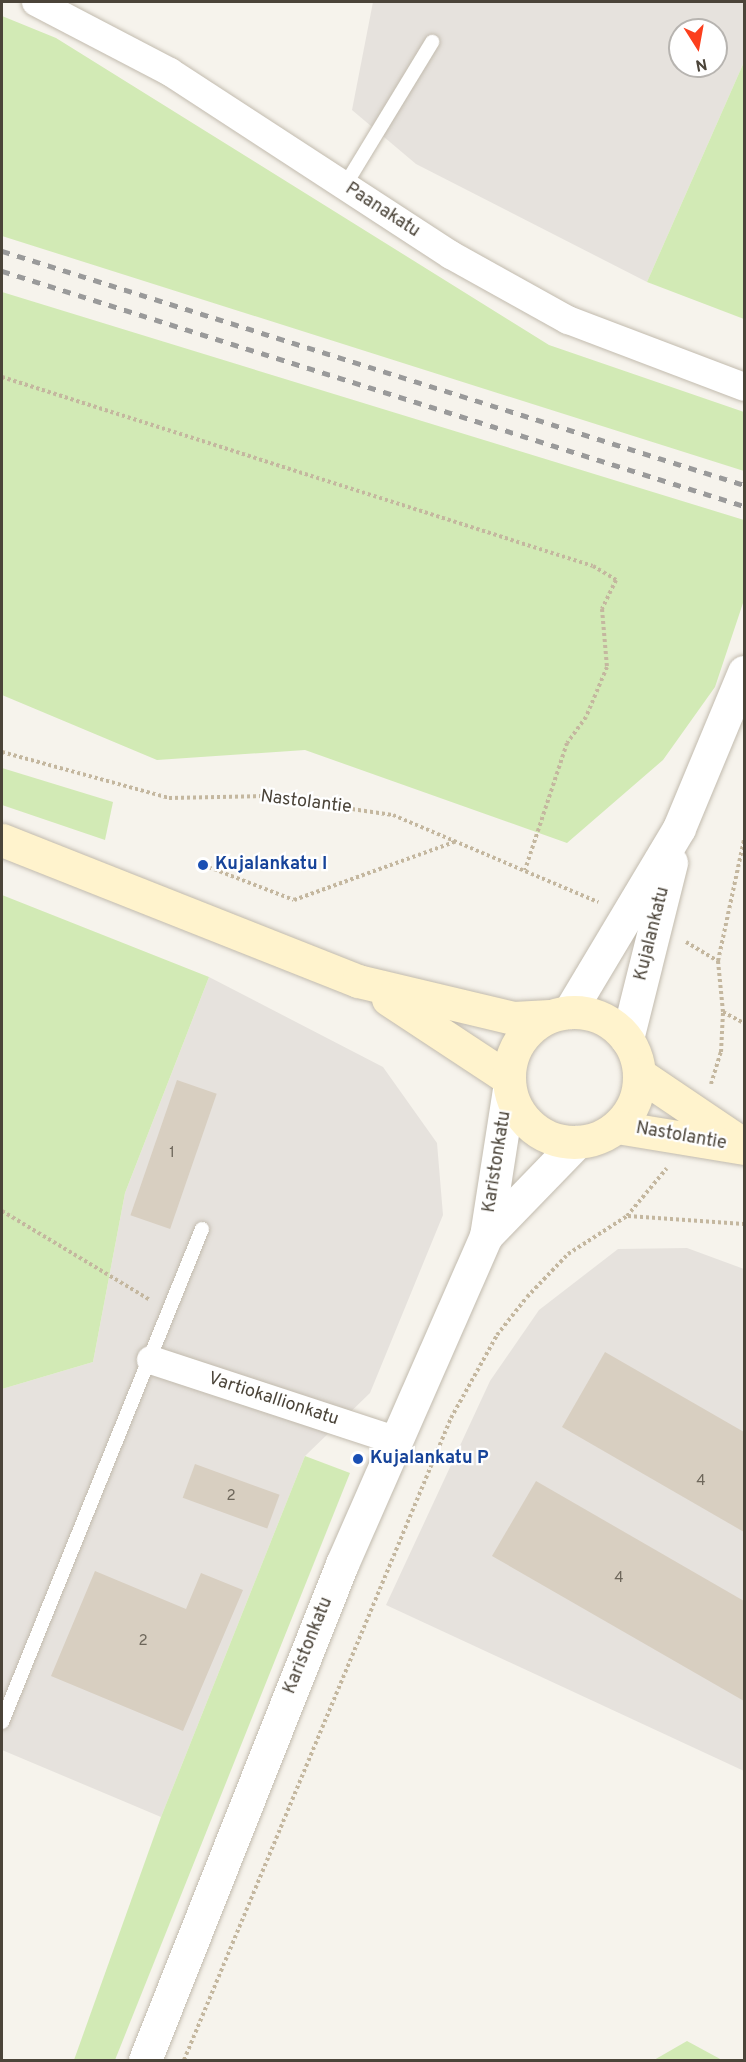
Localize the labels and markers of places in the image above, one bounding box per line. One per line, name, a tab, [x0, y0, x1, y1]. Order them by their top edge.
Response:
place label: Kujalankatu I	[215, 854, 327, 876]
marker: Kujalankatu I	[196, 858, 210, 872]
place label: Kujalankatu P	[370, 1448, 489, 1470]
marker: Kujalankatu P	[351, 1452, 365, 1466]

